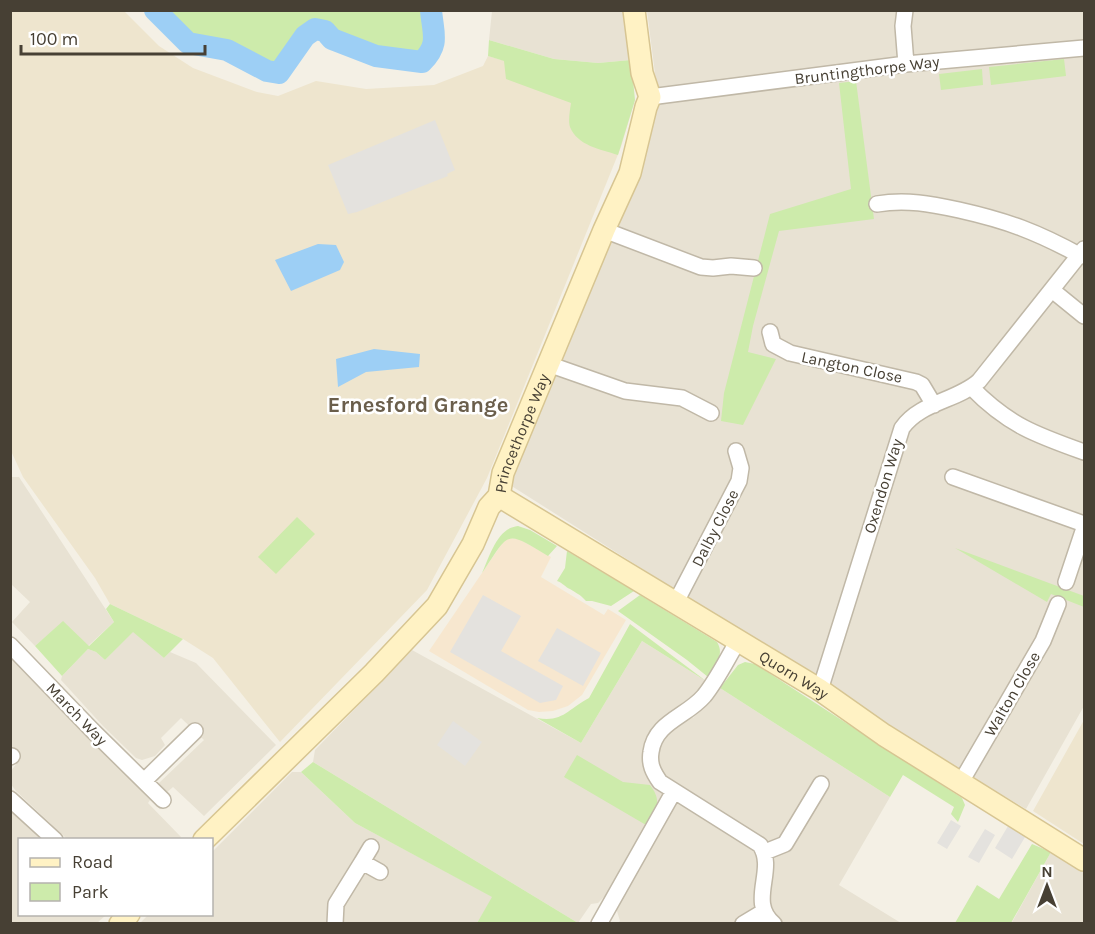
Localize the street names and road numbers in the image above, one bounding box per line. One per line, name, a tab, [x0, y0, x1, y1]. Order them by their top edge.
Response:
street label: Bruntingthorpe Way	[793, 52, 941, 88]
street label: Langton Close	[800, 347, 904, 387]
street label: Princethorpe Way	[490, 370, 553, 494]
street label: Oxendon Way	[860, 436, 907, 536]
street label: Dalby Close	[687, 486, 743, 570]
street label: Quorn Way	[756, 646, 833, 703]
street label: Walton Close	[980, 648, 1044, 740]
street label: March Way	[42, 679, 112, 750]

